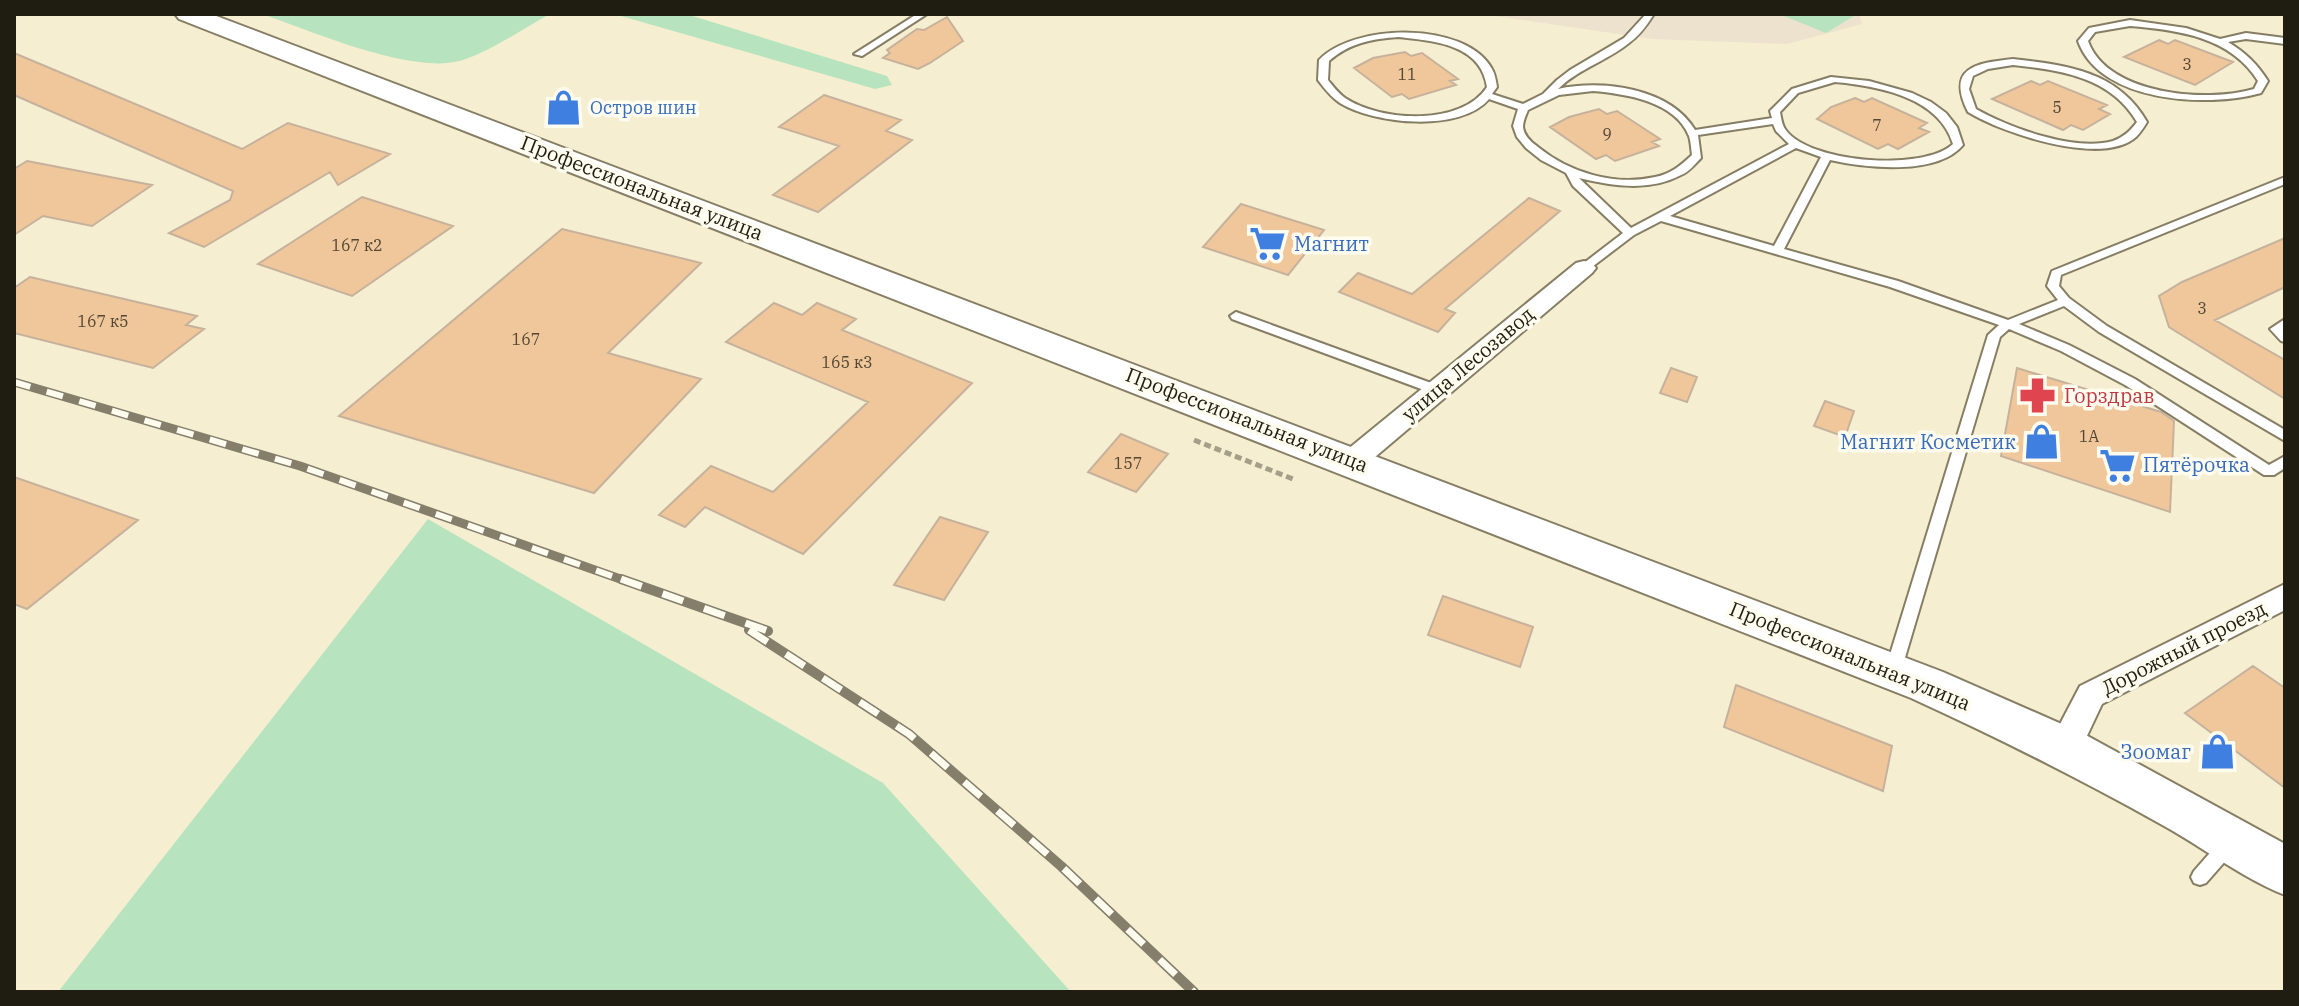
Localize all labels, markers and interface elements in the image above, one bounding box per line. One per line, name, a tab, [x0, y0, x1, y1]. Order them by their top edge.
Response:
house number: 3	[2182, 54, 2192, 74]
house number: 11	[1397, 64, 1417, 84]
shop icon: Остров шин	[545, 89, 583, 127]
place label: Остров шин	[590, 96, 697, 119]
house number: 5	[2052, 97, 2062, 117]
house number: 7	[1872, 115, 1882, 135]
house number: 9	[1602, 124, 1612, 144]
street label: Профессиональная улица	[517, 129, 767, 246]
supermarket icon: Магнит	[1249, 225, 1287, 263]
place label: Магнит	[1294, 230, 1369, 257]
house number: 167 к2	[331, 235, 383, 255]
house number: 3	[2197, 298, 2207, 318]
street label: улица Лесозавод	[1396, 300, 1540, 427]
house number: 167 к5	[77, 311, 129, 331]
house number: 167	[512, 329, 540, 349]
house number: 165 к3	[821, 352, 873, 372]
street label: Профессиональная улица	[1122, 361, 1372, 478]
pharmacy icon: Горздрав	[2019, 377, 2057, 415]
place label: Горздрав	[2064, 382, 2154, 409]
shop icon: Магнит Косметик	[2023, 423, 2061, 461]
house number: 1А	[2079, 426, 2099, 446]
place label: Магнит Косметик	[1840, 428, 2016, 455]
supermarket icon: Пятёрочка	[2098, 446, 2136, 484]
place label: Пятёрочка	[2143, 451, 2250, 478]
house number: 157	[1114, 453, 1142, 473]
street label: Дорожный проезд	[2097, 594, 2271, 701]
street label: Профессиональная улица	[1726, 595, 1975, 716]
shop icon: Зоомаг	[2198, 733, 2236, 771]
place label: Зоомаг	[2120, 738, 2191, 765]

